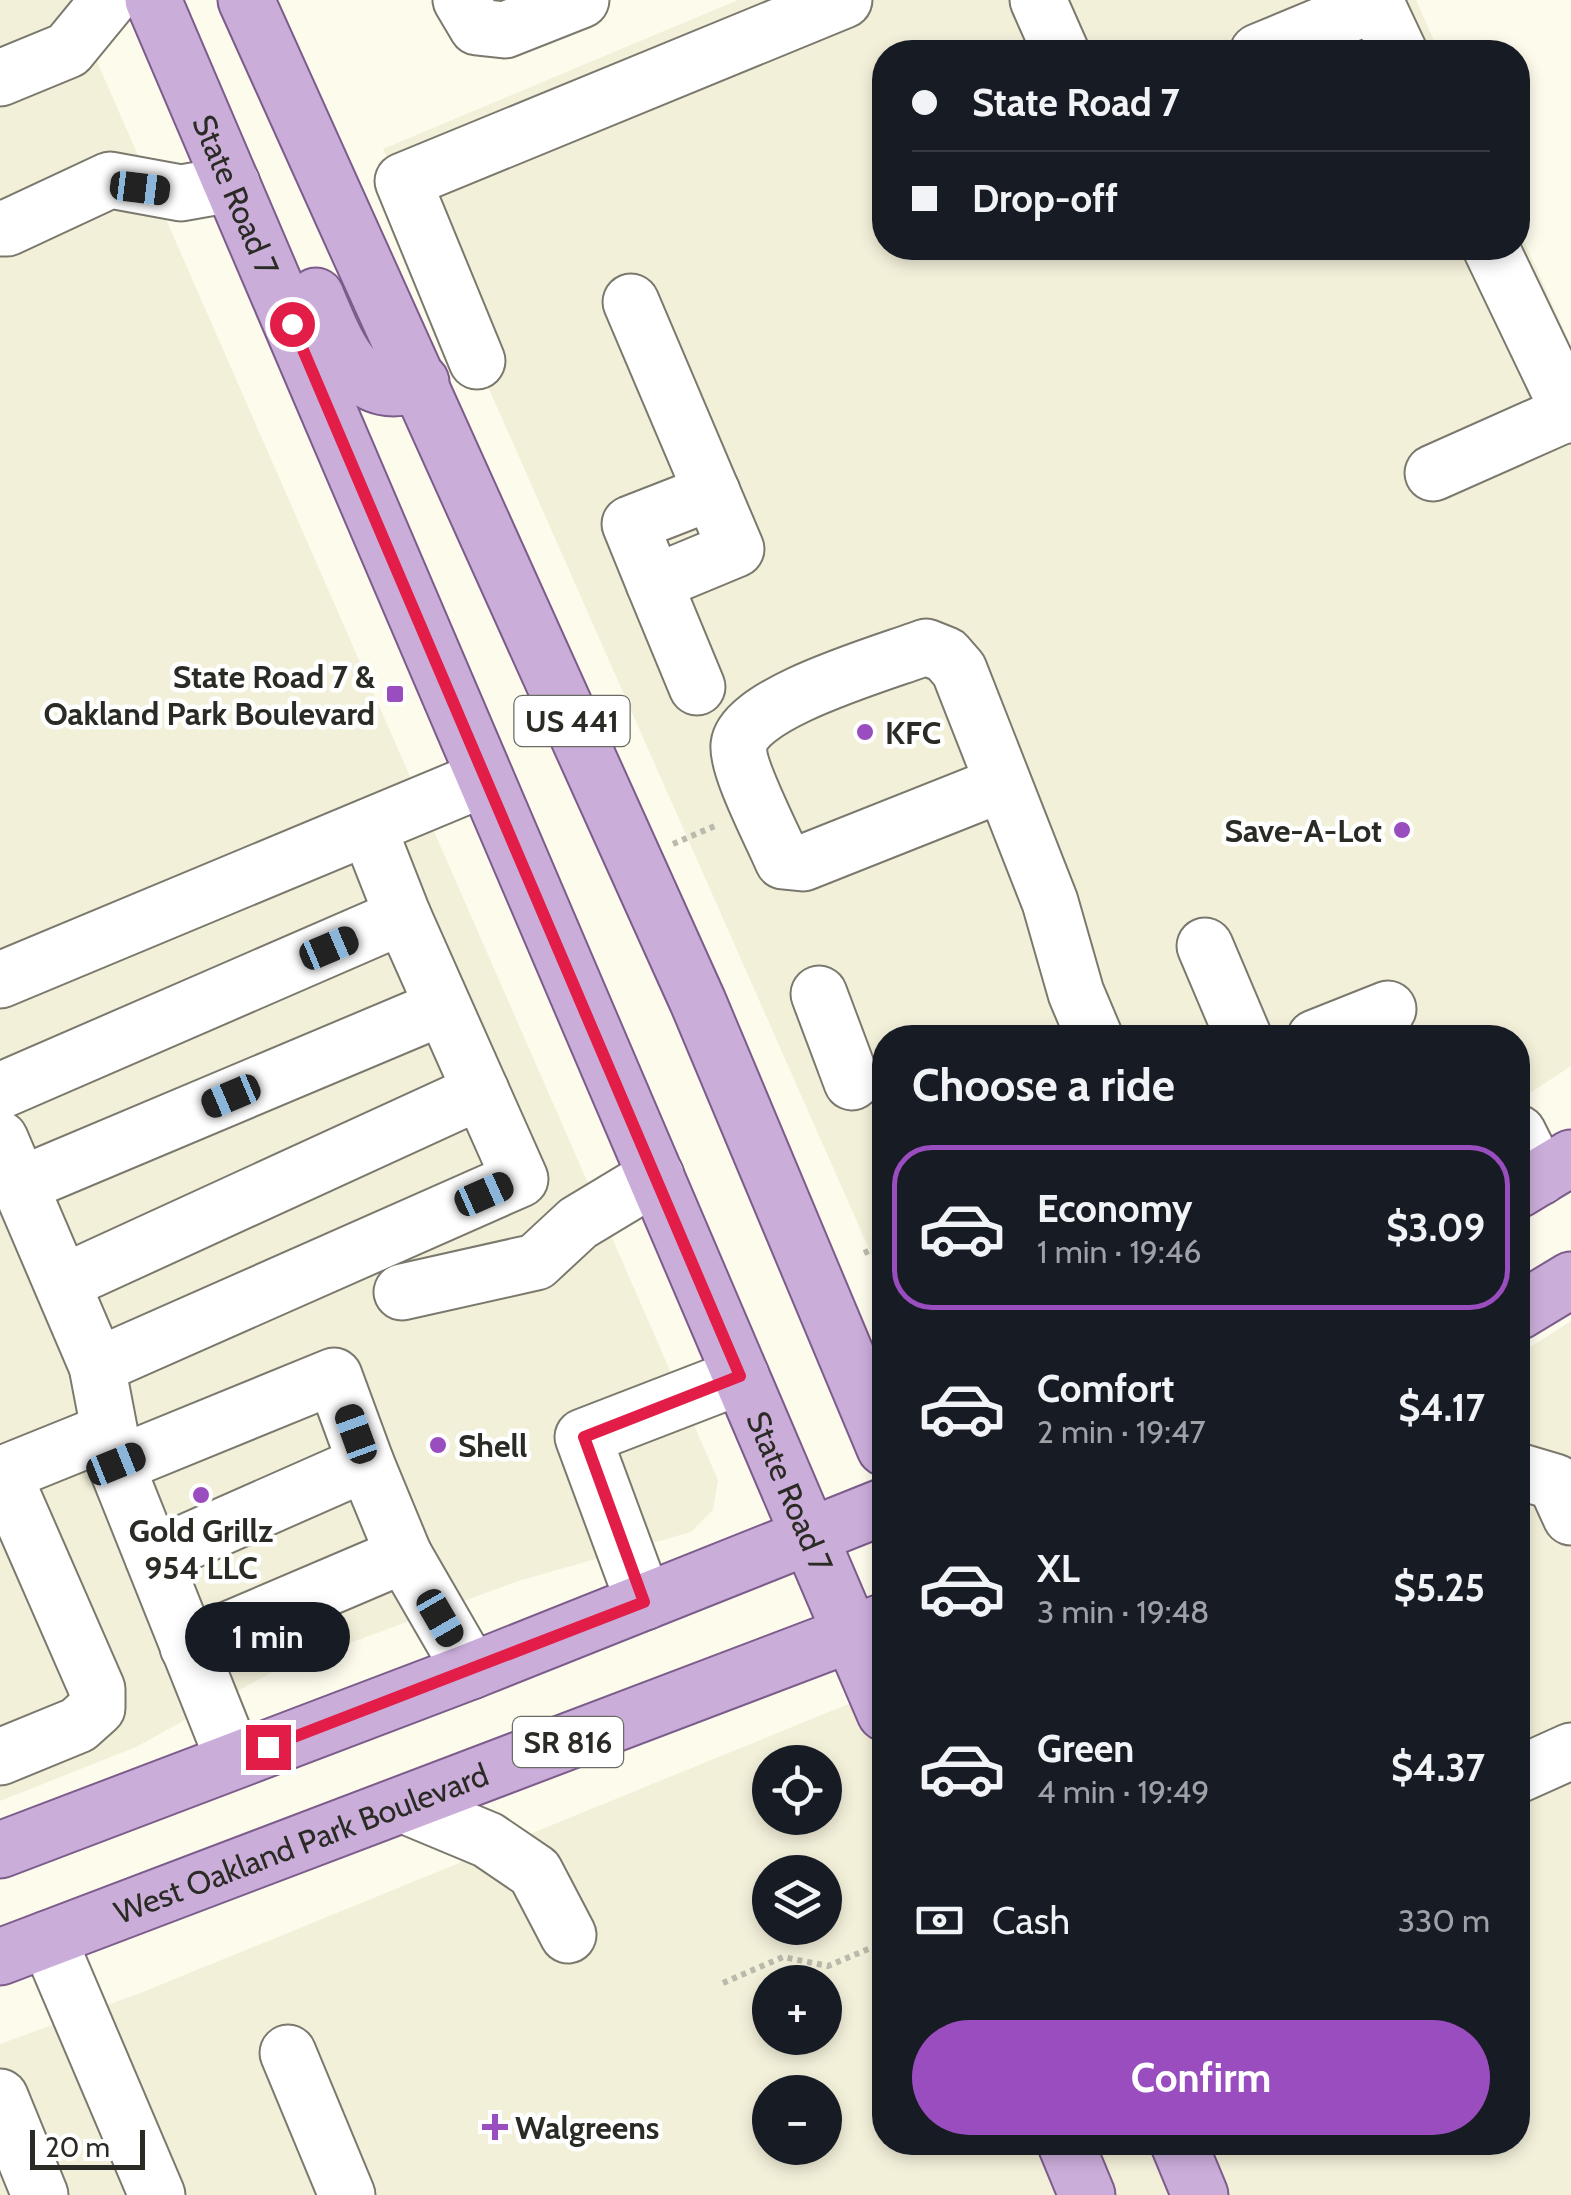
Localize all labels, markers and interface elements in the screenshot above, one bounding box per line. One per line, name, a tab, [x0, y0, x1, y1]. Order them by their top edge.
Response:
text: State Road 7	[972, 79, 1180, 126]
street label: State Road 7	[185, 109, 288, 281]
car	[108, 169, 172, 207]
text: Drop-off	[972, 175, 1118, 222]
route start	[270, 302, 315, 347]
place label: State Road 7 & Oakland Park Boulevard	[43, 657, 375, 733]
marker: State Road 7 & Oakland Park Boulevard	[384, 683, 406, 705]
road number: US 441	[514, 696, 630, 746]
place label: KFC	[885, 713, 941, 752]
marker: KFC	[854, 721, 876, 743]
place label: Save-A-Lot	[1224, 811, 1382, 850]
marker: Save-A-Lot	[1391, 819, 1413, 841]
car	[296, 922, 362, 974]
text: Choose a ride	[912, 1058, 1175, 1112]
car	[198, 1070, 264, 1122]
car	[450, 1168, 518, 1220]
icon: car	[917, 1183, 1007, 1273]
text: Economy	[1037, 1185, 1192, 1232]
text: $3.09	[1386, 1204, 1485, 1251]
text: 1 min · 19:46	[1037, 1232, 1201, 1271]
icon: car	[917, 1363, 1007, 1453]
text: Comfort	[1037, 1365, 1174, 1412]
text: $4.17	[1398, 1384, 1485, 1431]
car	[332, 1401, 380, 1467]
street label: State Road 7	[739, 1405, 842, 1578]
text: 2 min · 19:47	[1037, 1412, 1206, 1451]
place label: Shell	[458, 1426, 527, 1465]
marker: Shell	[427, 1434, 449, 1456]
car	[83, 1439, 149, 1489]
marker: Gold Grillz 954 LLC	[190, 1484, 212, 1506]
place label: Gold Grillz 954 LLC	[129, 1511, 273, 1587]
icon: car	[917, 1543, 1007, 1633]
text: XL	[1037, 1545, 1080, 1592]
text: $5.25	[1394, 1564, 1485, 1611]
car	[412, 1585, 468, 1651]
text: 3 min · 19:48	[1037, 1592, 1209, 1631]
callout: 1 min	[186, 1602, 350, 1672]
text: 1 min	[231, 1617, 304, 1656]
road number: SR 816	[513, 1717, 623, 1767]
icon: car	[917, 1723, 1007, 1813]
route end	[246, 1725, 291, 1770]
text: Green	[1037, 1725, 1134, 1772]
text: $4.37	[1391, 1744, 1485, 1791]
map controls	[752, 1745, 842, 2165]
button: locate	[752, 1745, 842, 1835]
street label: West Oakland Park Boulevard	[109, 1754, 494, 1931]
text: 4 min · 19:49	[1037, 1772, 1209, 1811]
button: layers	[752, 1855, 842, 1945]
icon: cash	[912, 1893, 967, 1948]
text: Cash	[992, 1897, 1070, 1944]
text: 330 m	[1398, 1901, 1490, 1940]
button: +	[752, 1965, 842, 2055]
button: Confirm	[912, 2020, 1490, 2135]
button: −	[752, 2075, 842, 2165]
place label: Walgreens	[515, 2108, 659, 2147]
marker: Walgreens	[484, 2116, 506, 2138]
scale bar	[30, 2125, 145, 2170]
text: 20 m	[45, 2130, 110, 2164]

